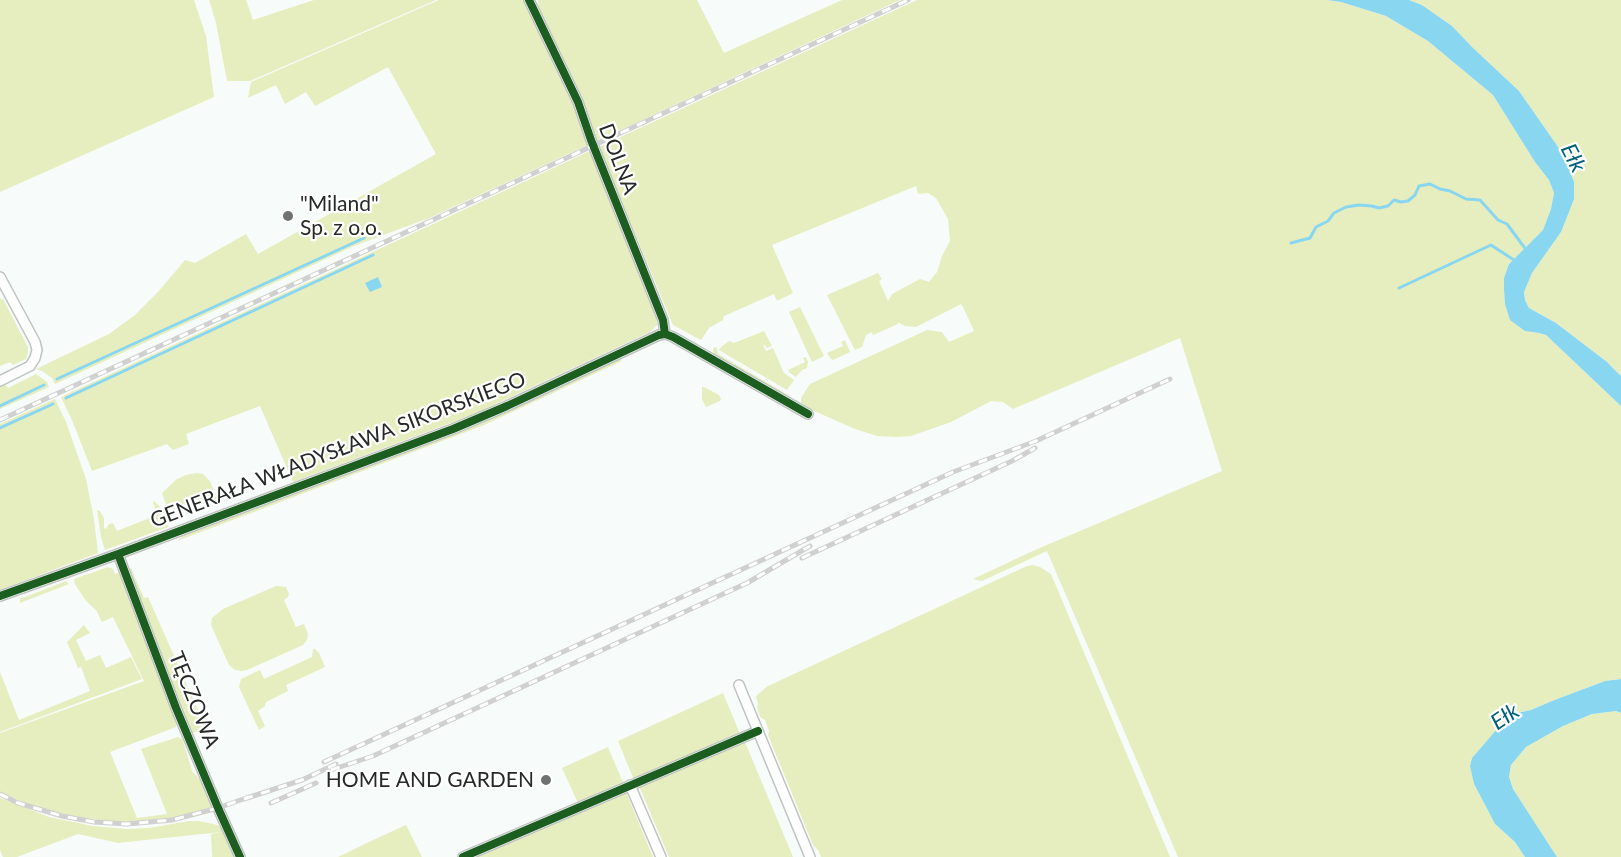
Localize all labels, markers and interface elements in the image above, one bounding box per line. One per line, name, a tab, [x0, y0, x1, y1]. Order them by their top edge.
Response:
street label: DOLNA	[593, 120, 643, 198]
water label: Ełk	[1555, 139, 1591, 177]
place label: "Miland" Sp. z o.o.	[300, 191, 382, 241]
marker: "Miland" Sp. z o.o.	[281, 209, 295, 223]
street label: GENERAŁA WŁADYSŁAWA SIKORSKIEGO	[147, 367, 529, 533]
street label: TĘCZOWA	[163, 648, 225, 752]
water label: Ełk	[1486, 698, 1524, 736]
place label: HOME AND GARDEN	[326, 767, 534, 793]
marker: HOME AND GARDEN	[539, 773, 553, 787]

